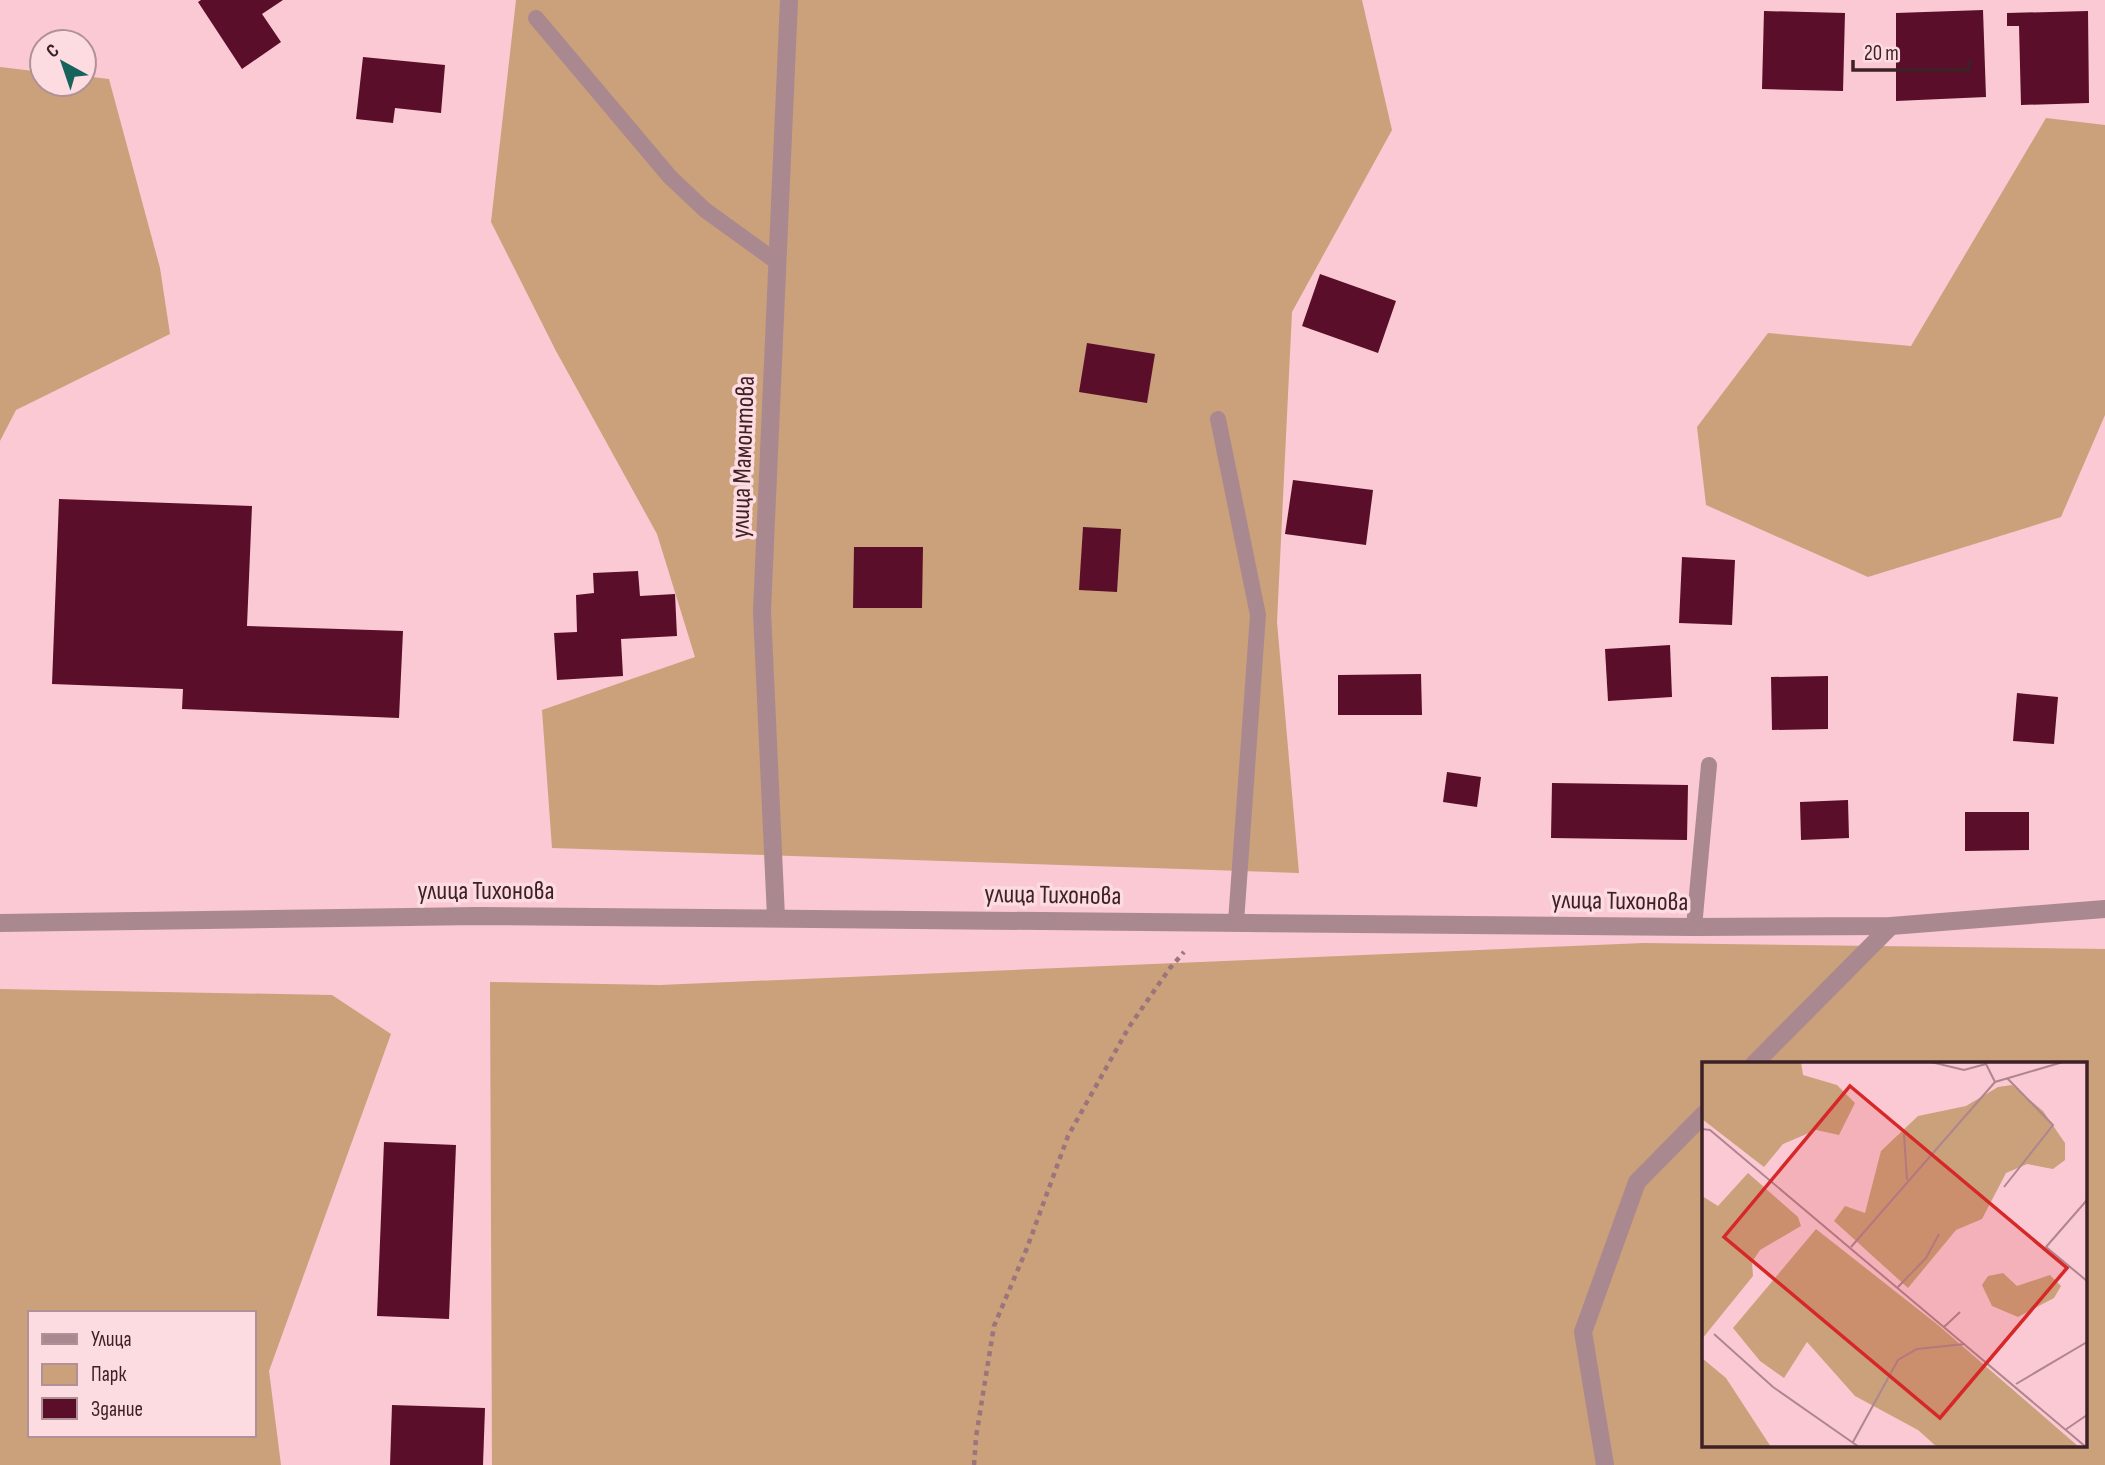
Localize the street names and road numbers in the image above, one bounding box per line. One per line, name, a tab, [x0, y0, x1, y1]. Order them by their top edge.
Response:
street label: улица Мамонтова	[725, 375, 762, 539]
street label: улица Тихонова	[418, 876, 555, 907]
street label: улица Тихонова	[984, 879, 1122, 912]
street label: улица Тихонова	[1551, 885, 1689, 918]

